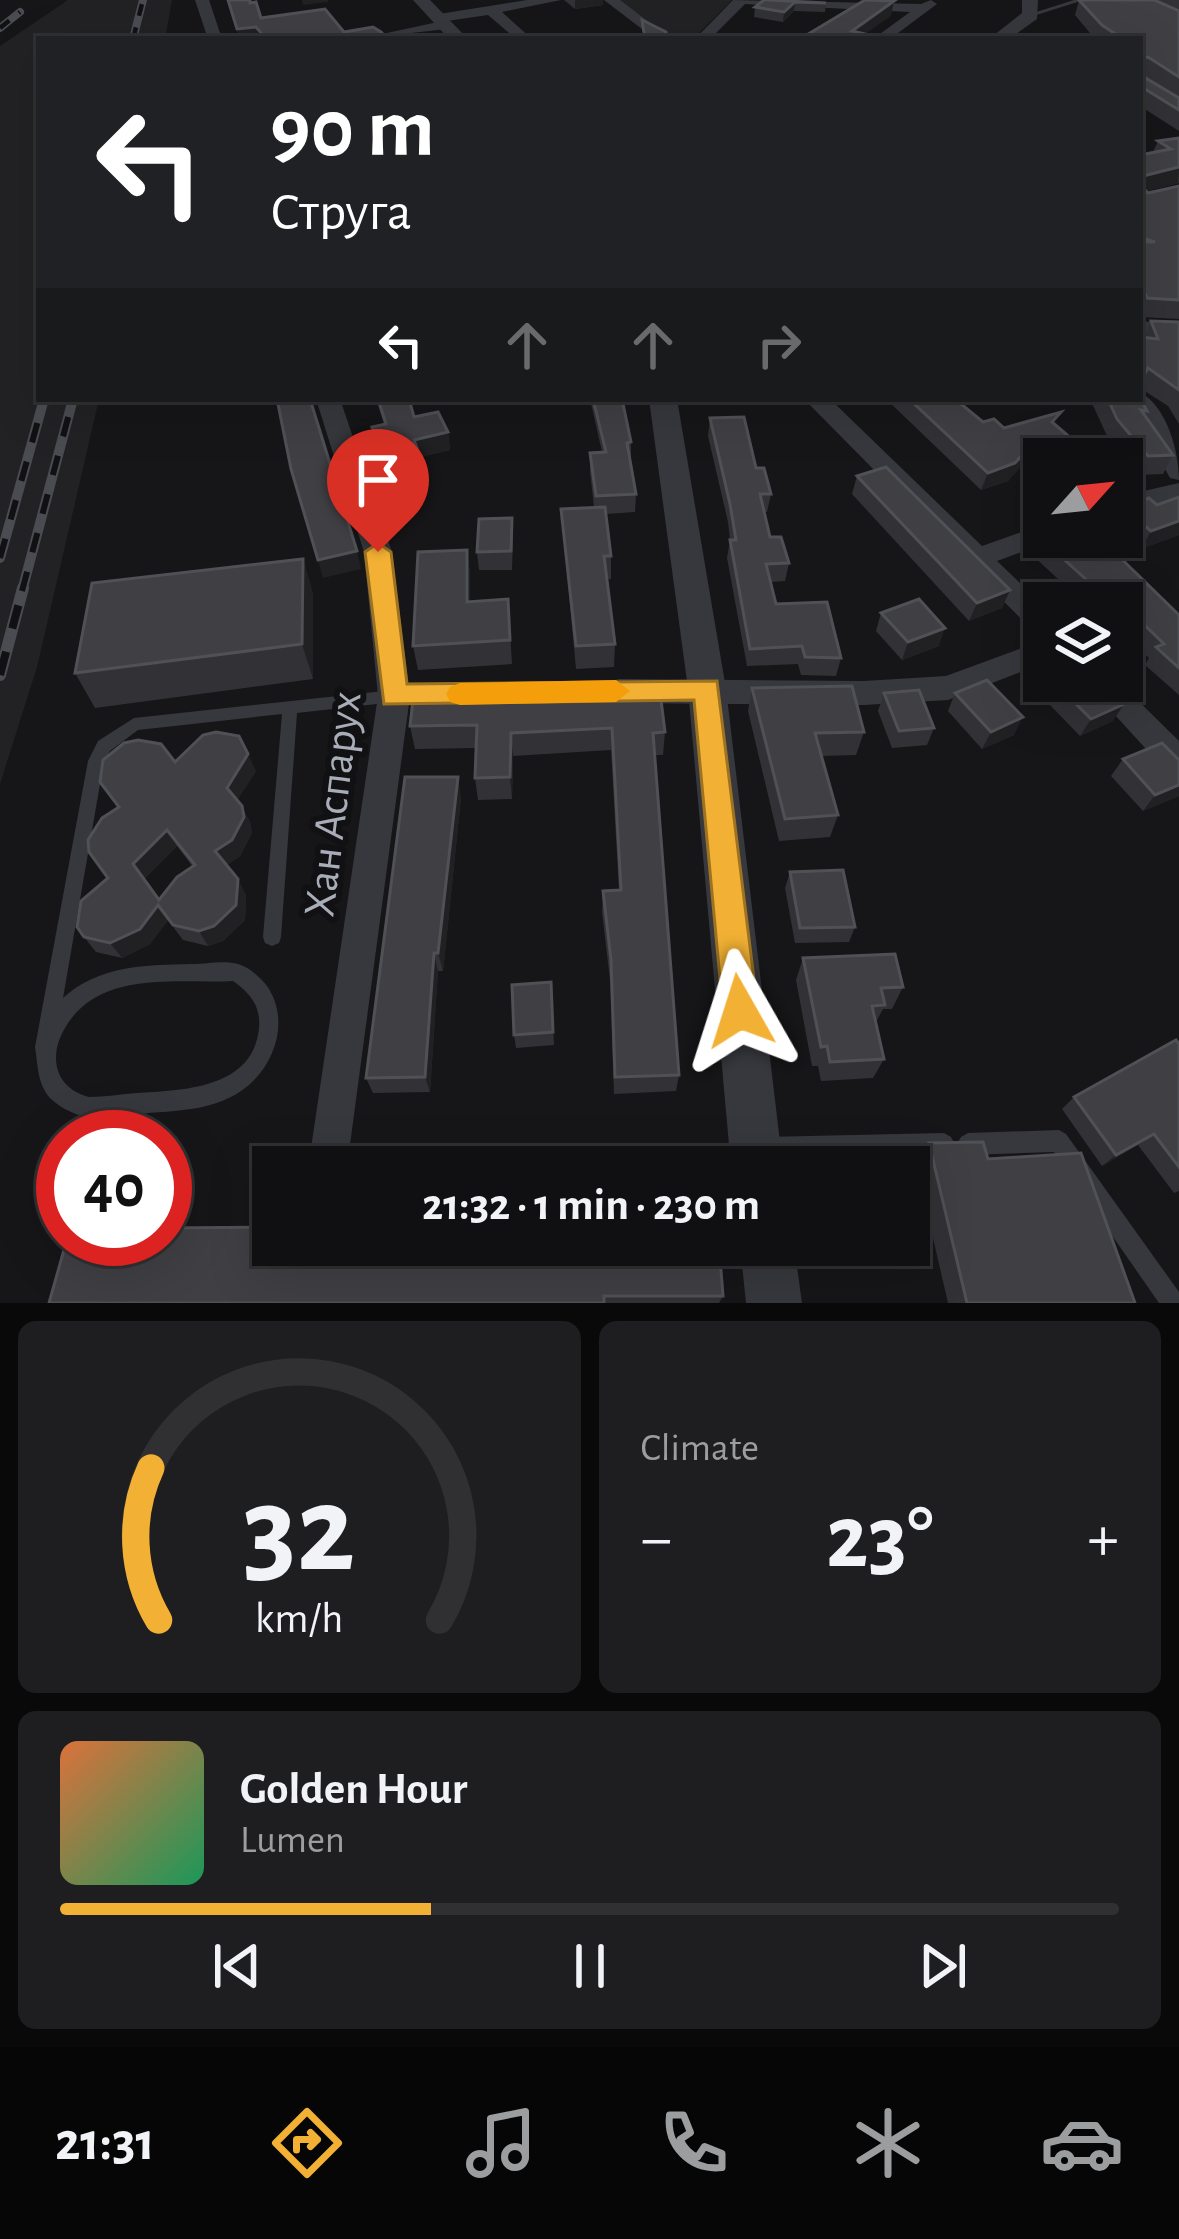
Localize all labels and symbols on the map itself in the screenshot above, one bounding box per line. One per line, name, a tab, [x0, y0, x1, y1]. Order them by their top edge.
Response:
pin	[327, 429, 429, 552]
north arrow	[1023, 438, 1143, 558]
street label: Хан Аспарух	[297, 689, 370, 920]
position arrow	[677, 948, 803, 1074]
speed limit sign: 40	[36, 1110, 192, 1266]

